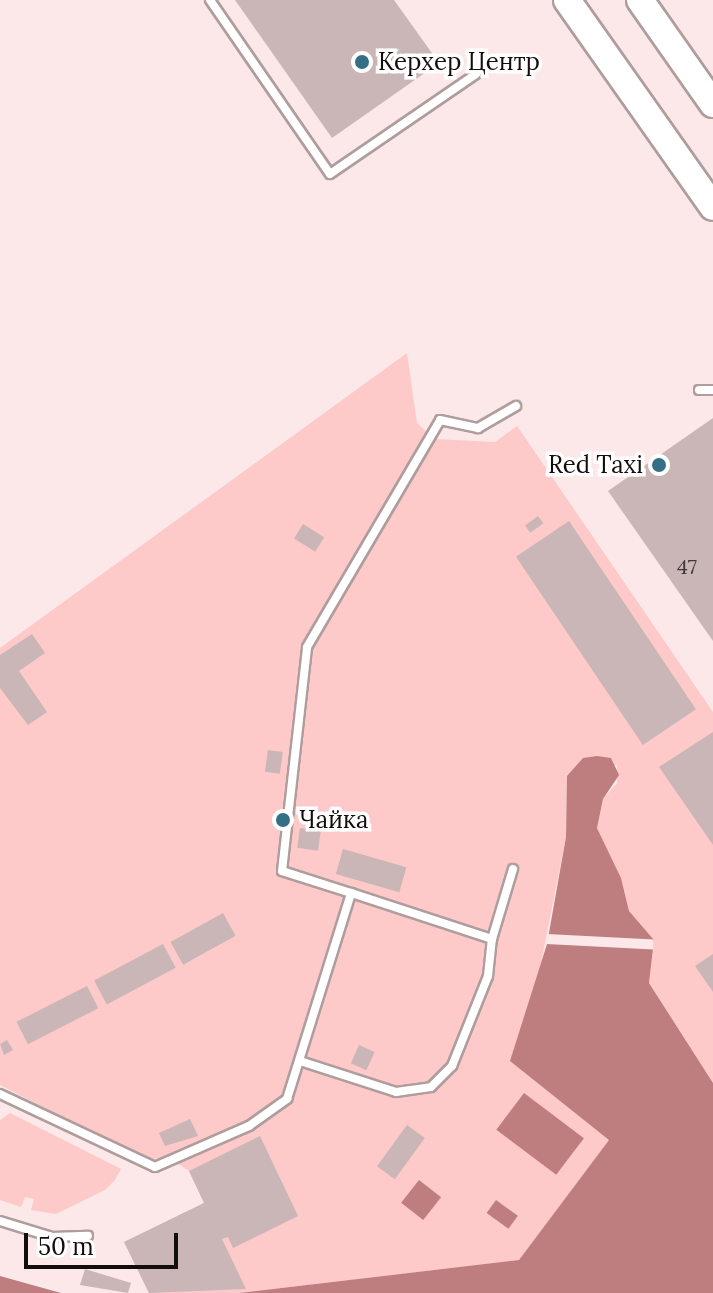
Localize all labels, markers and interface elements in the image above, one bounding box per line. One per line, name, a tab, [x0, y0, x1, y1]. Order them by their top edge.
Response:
place label: Керхер Центр	[378, 48, 540, 76]
marker: Керхер Центр	[353, 53, 371, 71]
place label: Red Taxi	[548, 451, 643, 479]
marker: Red Taxi	[650, 456, 668, 474]
house number: 47	[677, 554, 697, 578]
place label: Чайка	[299, 806, 368, 834]
marker: Чайка	[274, 811, 292, 829]
scale bar	[28, 1217, 182, 1267]
text: 50 m	[38, 1231, 94, 1262]

